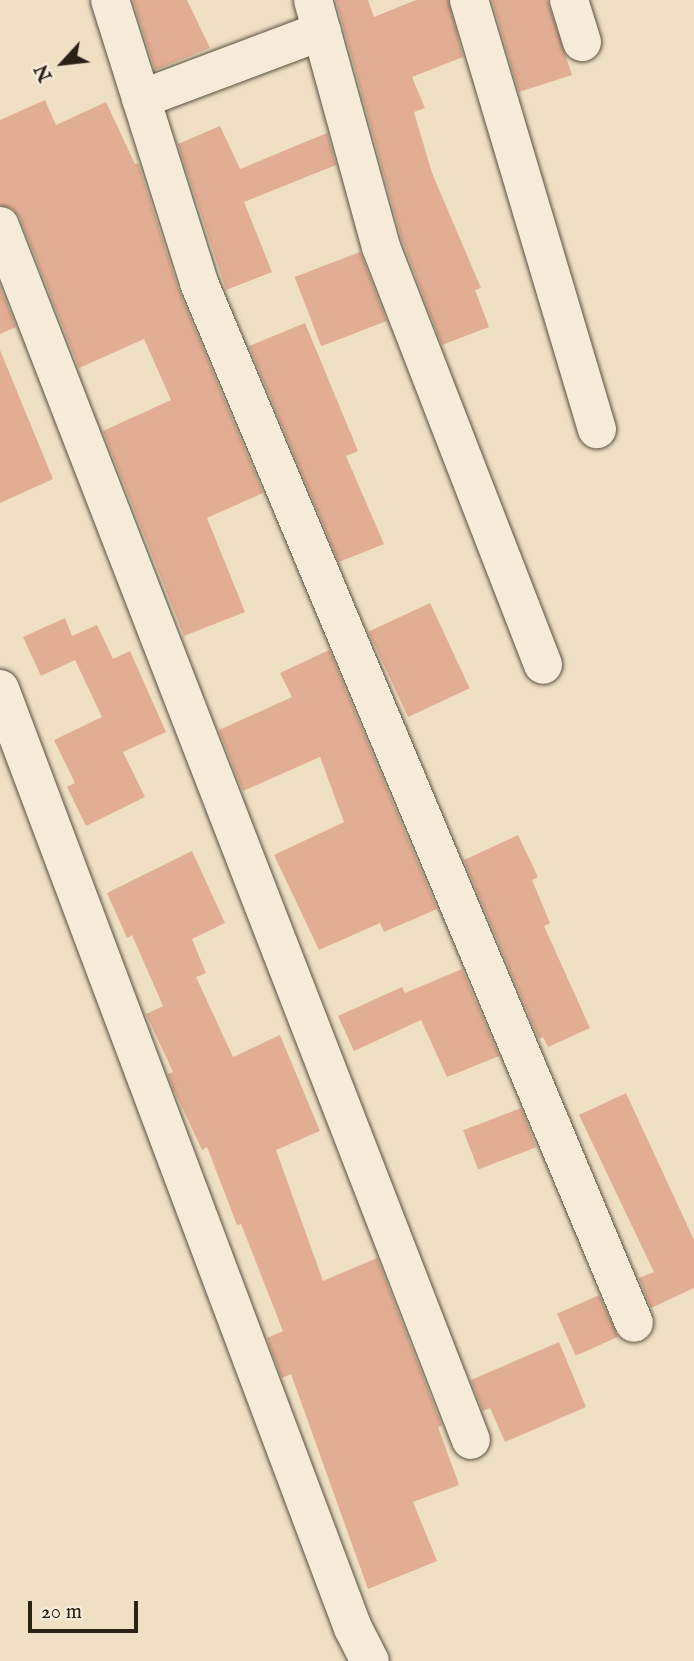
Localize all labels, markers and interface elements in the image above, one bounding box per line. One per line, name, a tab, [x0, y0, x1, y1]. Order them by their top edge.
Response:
north arrow	[28, 28, 98, 98]
text: N	[30, 60, 59, 85]
scale bar	[32, 1588, 142, 1632]
text: 20 m	[41, 1599, 82, 1626]

